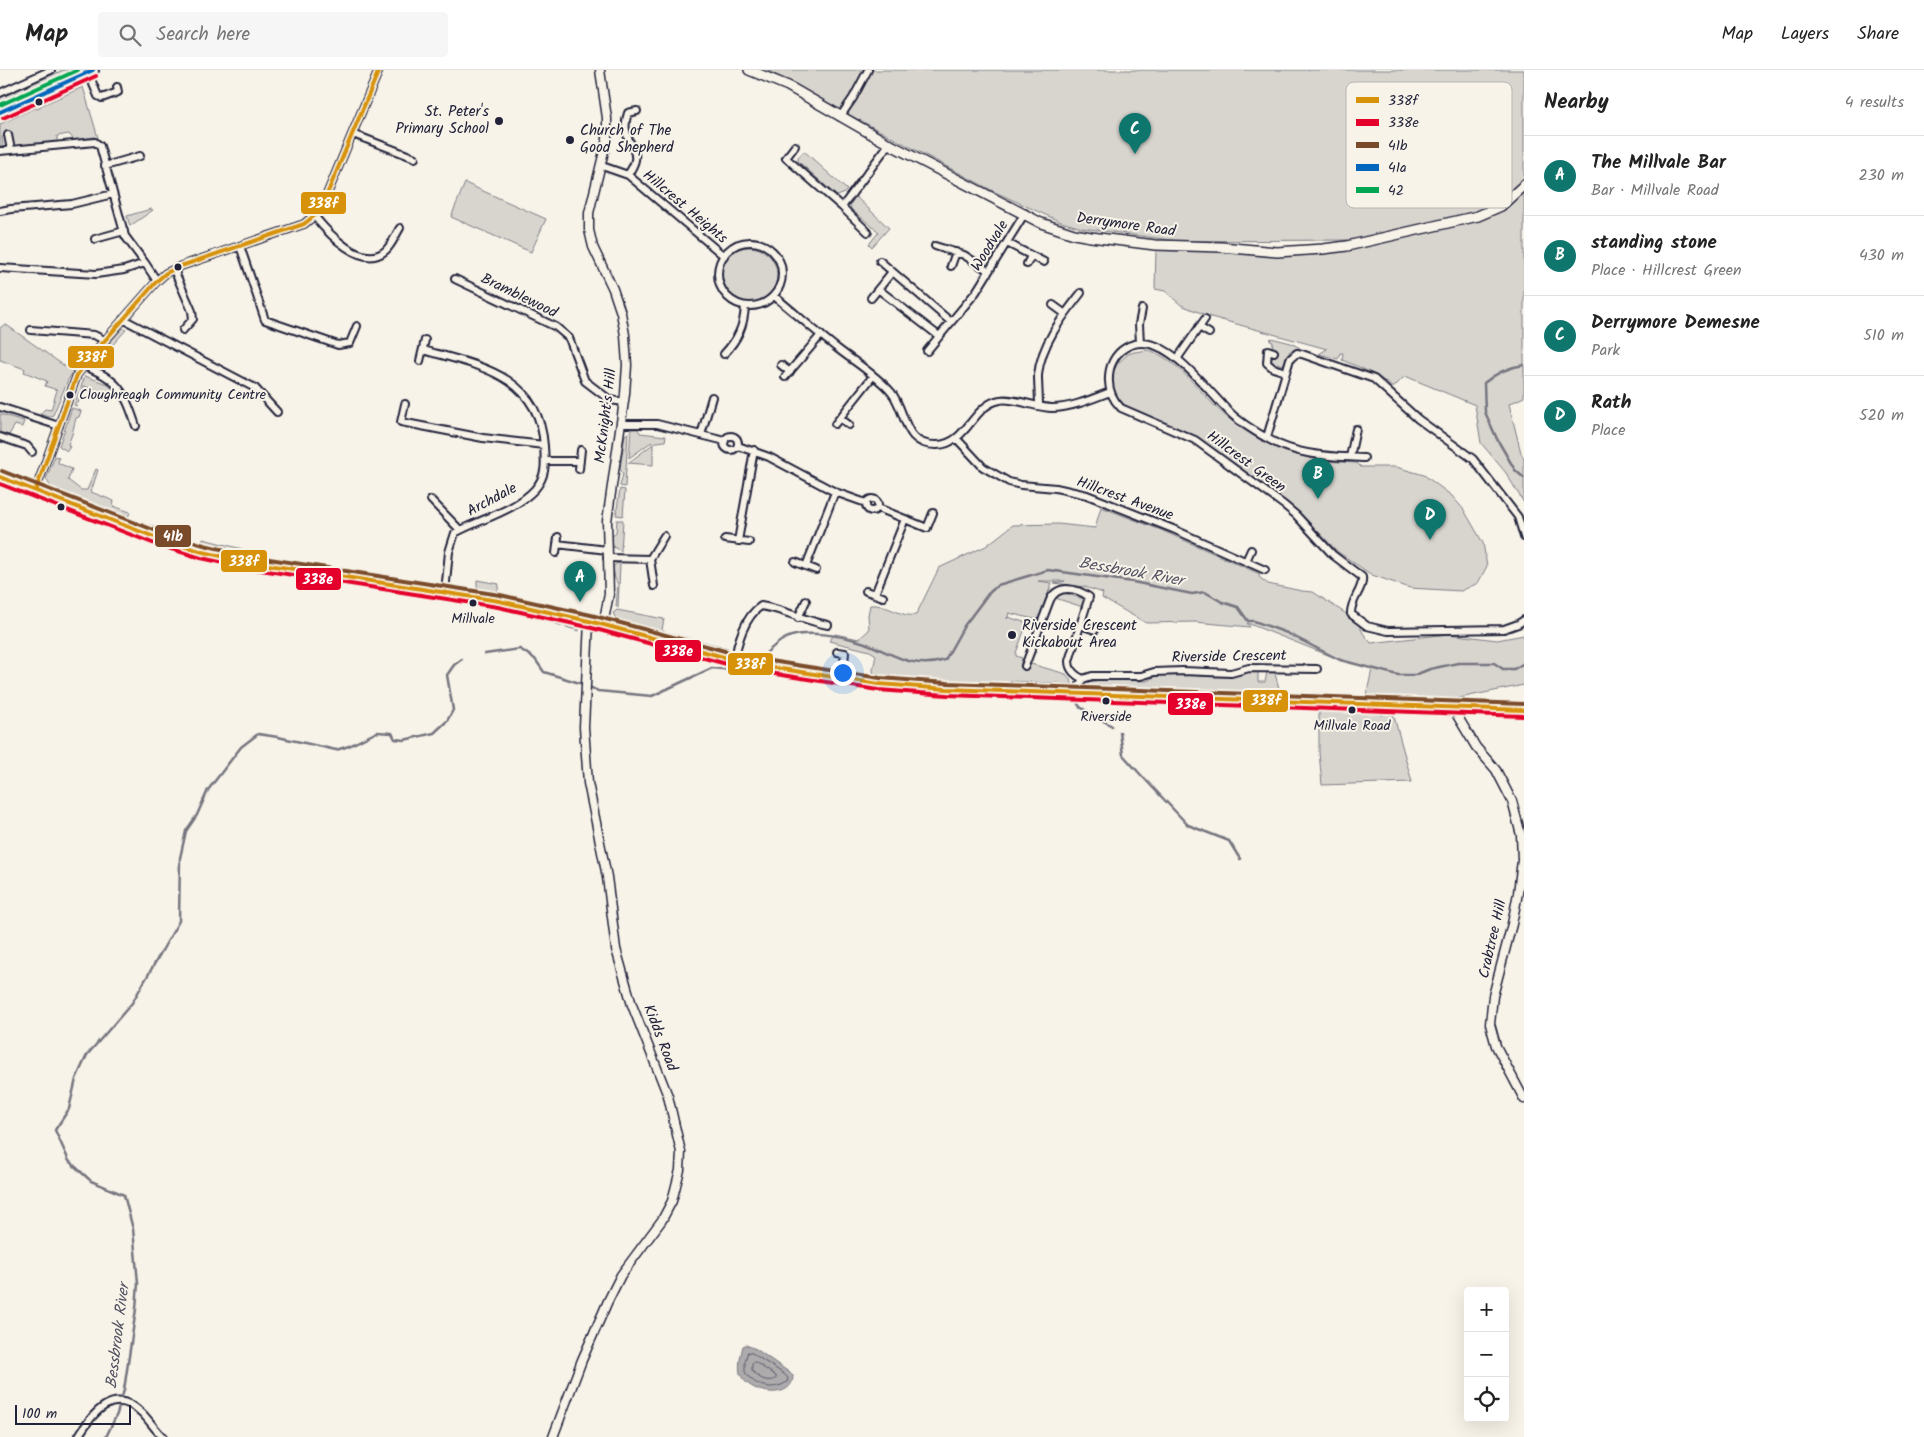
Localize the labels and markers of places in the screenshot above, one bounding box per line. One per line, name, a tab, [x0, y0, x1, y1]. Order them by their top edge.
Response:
unlabelled marker	[34, 97, 44, 107]
place label: St. Peter's Primary School	[395, 100, 490, 141]
pin: C	[1119, 113, 1151, 154]
marker: St. Peter's Primary School	[493, 115, 505, 127]
place label: Church of The Good Shepherd	[580, 119, 674, 160]
marker: Church of The Good Shepherd	[564, 134, 576, 146]
unlabelled marker	[173, 262, 183, 272]
place label: Cloughreagh Community Centre	[79, 384, 267, 406]
marker: Cloughreagh Community Centre	[65, 390, 75, 400]
pin: B	[1302, 458, 1334, 499]
pin: D	[1414, 499, 1446, 540]
unlabelled marker	[56, 502, 66, 512]
pin: A	[564, 561, 596, 602]
marker: Millvale	[468, 598, 478, 608]
place label: Millvale	[451, 608, 495, 630]
place label: Riverside Crescent Kickabout Area	[1022, 614, 1137, 655]
marker: Riverside Crescent Kickabout Area	[1006, 629, 1018, 641]
marker: Riverside	[1101, 696, 1111, 706]
marker: Millvale Road	[1347, 705, 1357, 715]
place label: Riverside	[1081, 706, 1132, 728]
place label: Millvale Road	[1313, 715, 1392, 737]

